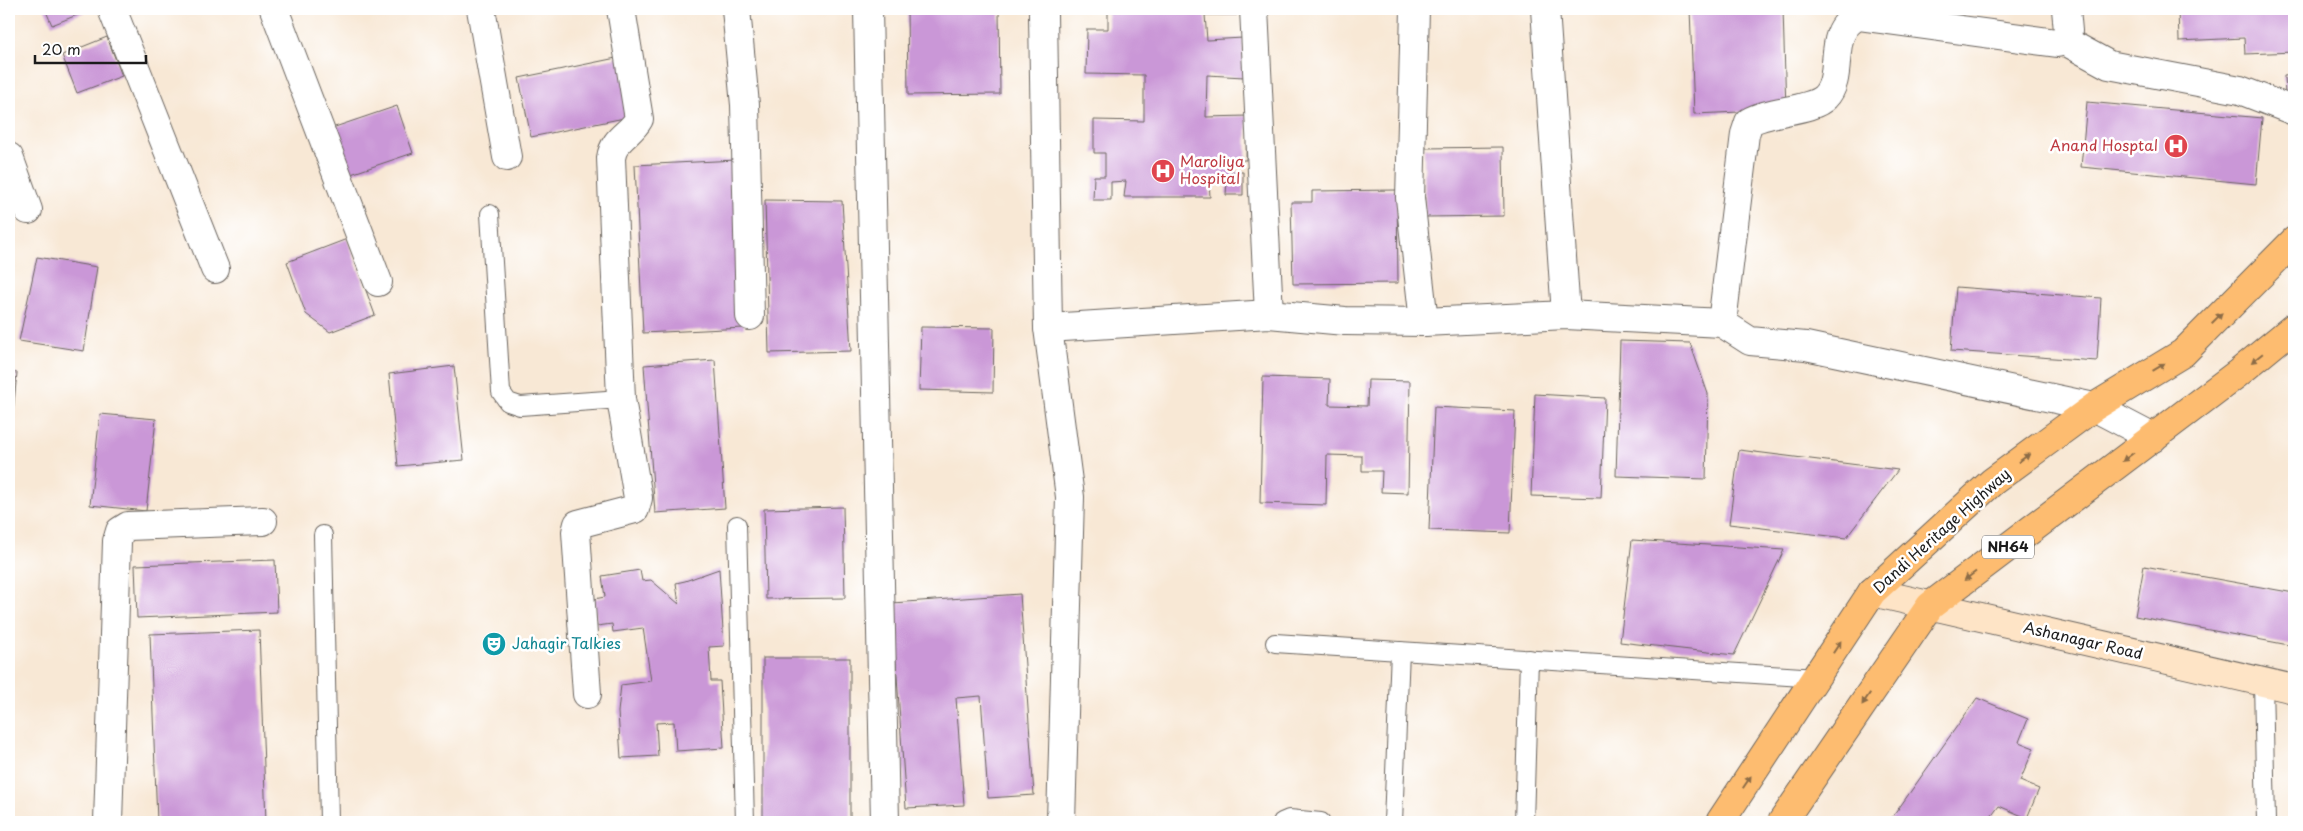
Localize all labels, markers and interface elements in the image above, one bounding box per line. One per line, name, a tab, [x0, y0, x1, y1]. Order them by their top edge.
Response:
scale bar	[35, 32, 146, 64]
text: 20 m	[42, 37, 81, 60]
place label: Anand Hosptal	[2050, 133, 2158, 156]
hospital icon: Anand Hosptal	[2163, 133, 2189, 159]
place label: Maroliya Hospital	[1180, 149, 1245, 189]
hospital icon: Maroliya Hospital	[1150, 158, 1176, 184]
one-way arrow	[2211, 312, 2223, 324]
one-way arrow	[2250, 353, 2263, 364]
one-way arrow	[2152, 363, 2165, 372]
one-way arrow	[2121, 452, 2135, 462]
one-way arrow	[2017, 453, 2031, 463]
street label: Dandi Heritage Highway	[1867, 462, 2015, 598]
road number: NH64	[1982, 536, 2034, 558]
one-way arrow	[1963, 571, 1977, 581]
street label: Ashanagar Road	[2021, 615, 2145, 664]
theatre icon: Jahagir Talkies	[481, 631, 507, 657]
place label: Jahagir Talkies	[512, 631, 621, 654]
one-way arrow	[1832, 640, 1842, 653]
one-way arrow	[1861, 692, 1871, 705]
one-way arrow	[1742, 775, 1752, 789]

